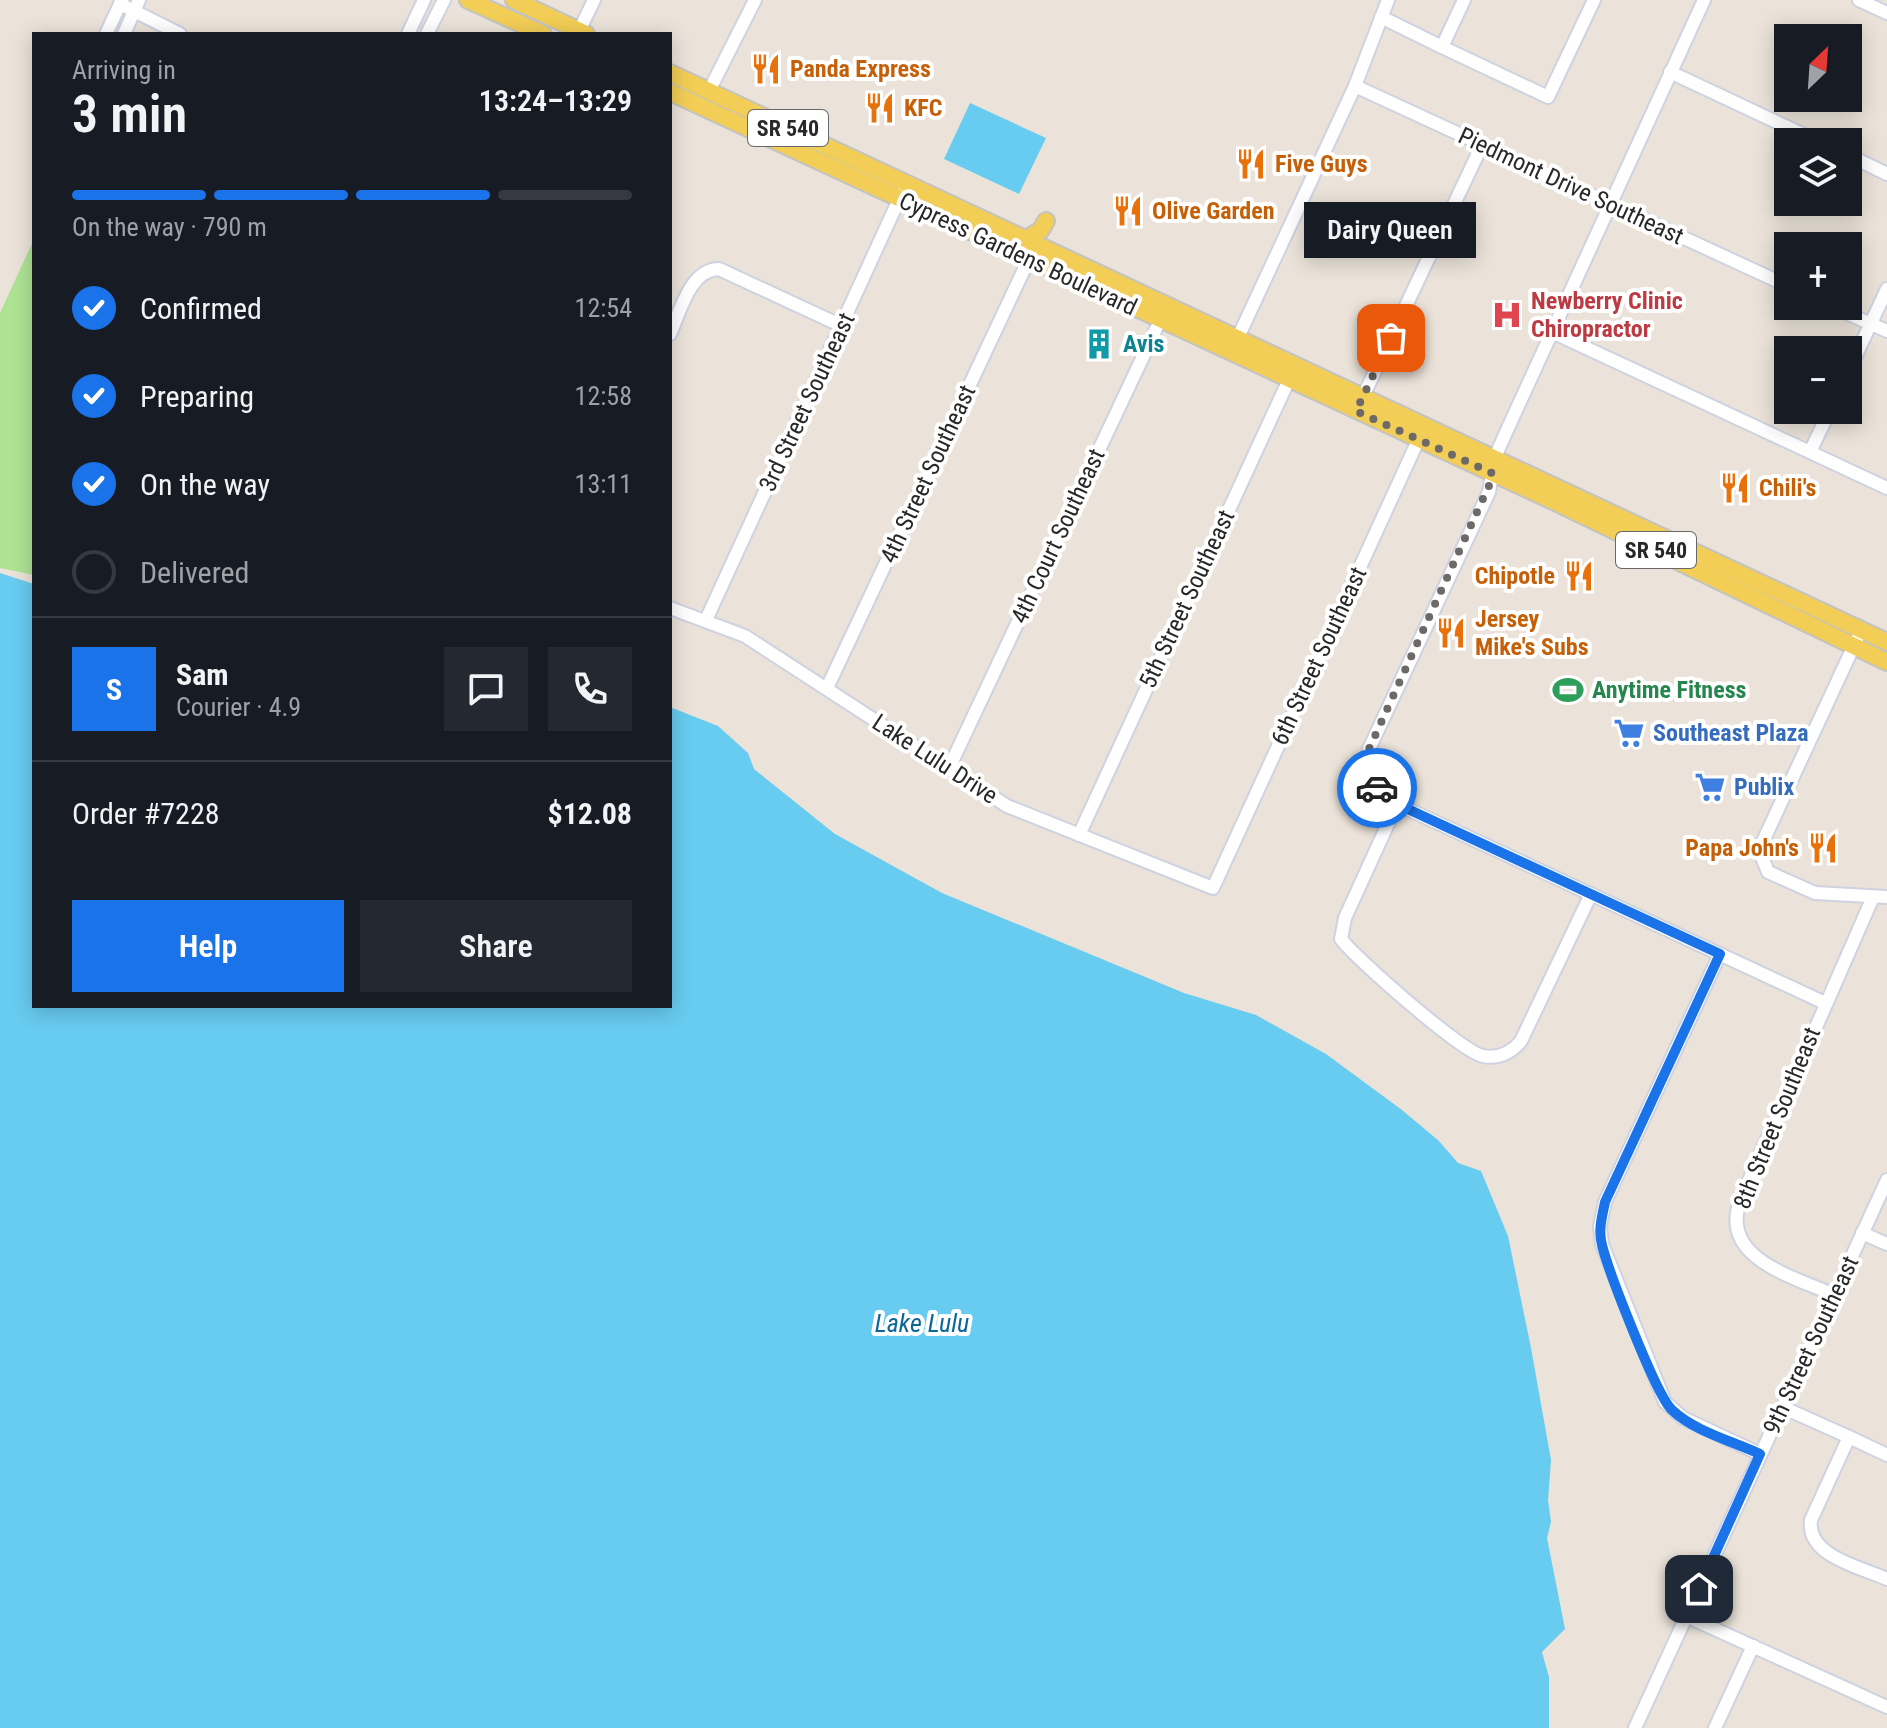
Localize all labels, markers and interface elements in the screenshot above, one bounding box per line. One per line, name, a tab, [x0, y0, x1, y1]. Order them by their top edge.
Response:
north arrow	[1774, 24, 1862, 112]
map controls	[1774, 24, 1862, 424]
restaurant icon: Panda Express	[749, 52, 783, 86]
text: Arriving in	[72, 55, 176, 85]
place label: Panda Express	[790, 55, 931, 83]
text: 13:24–13:29	[479, 83, 632, 118]
text: 3 min	[72, 84, 187, 145]
restaurant icon: KFC	[863, 91, 897, 125]
place label: KFC	[904, 94, 942, 122]
road number: SR 540	[748, 110, 828, 146]
street label: Piedmont Drive Southeast	[1454, 121, 1688, 251]
button: layers	[1774, 128, 1862, 216]
restaurant icon: Five Guys	[1234, 147, 1268, 181]
place label: Five Guys	[1275, 150, 1368, 178]
street label: Cypress Gardens Boulevard	[895, 187, 1141, 321]
restaurant icon: Olive Garden	[1111, 194, 1145, 228]
place label: Olive Garden	[1152, 197, 1274, 225]
callout: Dairy Queen	[1305, 202, 1477, 258]
text: On the way · 790 m	[72, 212, 267, 242]
text: Dairy Queen	[1327, 215, 1453, 245]
button: +	[1774, 232, 1862, 320]
icon: check	[72, 286, 116, 330]
place label: Newberry Clinic Chiropractor	[1531, 287, 1683, 343]
text: Confirmed	[140, 291, 262, 326]
text: 12:54	[575, 293, 632, 323]
hospital icon: Newberry Clinic Chiropractor	[1490, 298, 1524, 332]
pin	[1357, 304, 1425, 372]
street label: 3rd Street Southeast	[753, 308, 861, 496]
icon: bag	[1369, 316, 1413, 360]
building icon: Avis	[1082, 327, 1116, 361]
place label: Avis	[1123, 330, 1165, 358]
button: −	[1774, 336, 1862, 424]
icon: check	[72, 374, 116, 418]
text: Preparing	[140, 379, 254, 414]
street label: 4th Street Southeast	[874, 380, 982, 568]
text: 12:58	[575, 381, 632, 411]
street label: 4th Court Southeast	[1005, 444, 1111, 628]
icon: check	[72, 462, 116, 506]
text: On the way	[140, 467, 270, 502]
text: 13:11	[575, 469, 632, 499]
restaurant icon: Chili's	[1718, 471, 1752, 505]
place label: Chili's	[1759, 474, 1816, 502]
street label: 5th Street Southeast	[1133, 505, 1241, 693]
road number: SR 540	[1616, 532, 1696, 568]
text: Delivered	[140, 555, 249, 590]
restaurant icon: Chipotle	[1562, 559, 1596, 593]
street label: 6th Street Southeast	[1265, 562, 1373, 750]
place label: Chipotle	[1475, 562, 1555, 590]
place label: Jersey Mike's Subs	[1475, 605, 1589, 661]
restaurant icon: Jersey Mike's Subs	[1434, 616, 1468, 650]
button: chat	[444, 647, 528, 731]
button: phone	[548, 647, 632, 731]
text: Sam	[176, 657, 229, 692]
text: S	[106, 672, 122, 707]
sports icon: Anytime Fitness	[1551, 673, 1585, 707]
place label: Anytime Fitness	[1592, 676, 1747, 704]
text: Courier · 4.9	[176, 692, 301, 722]
street label: Lake Lulu Drive	[867, 708, 1003, 810]
supermarket icon: Southeast Plaza	[1612, 716, 1646, 750]
place label: Southeast Plaza	[1653, 719, 1809, 747]
courier	[1337, 748, 1417, 828]
icon: car	[1355, 766, 1399, 810]
supermarket icon: Publix	[1693, 770, 1727, 804]
place label: Publix	[1734, 773, 1794, 801]
text: Order #7228	[72, 796, 220, 831]
text: $12.08	[547, 796, 632, 831]
restaurant icon: Papa John's	[1806, 831, 1840, 865]
place label: Papa John's	[1685, 834, 1799, 862]
button: Help	[72, 900, 344, 992]
button: Share	[360, 900, 632, 992]
street label: 8th Street Southeast	[1728, 1023, 1826, 1213]
street label: 9th Street Southeast	[1757, 1251, 1865, 1439]
water label: Lake Lulu	[875, 1308, 969, 1338]
pin	[1665, 1555, 1733, 1623]
icon: home	[1677, 1567, 1721, 1611]

